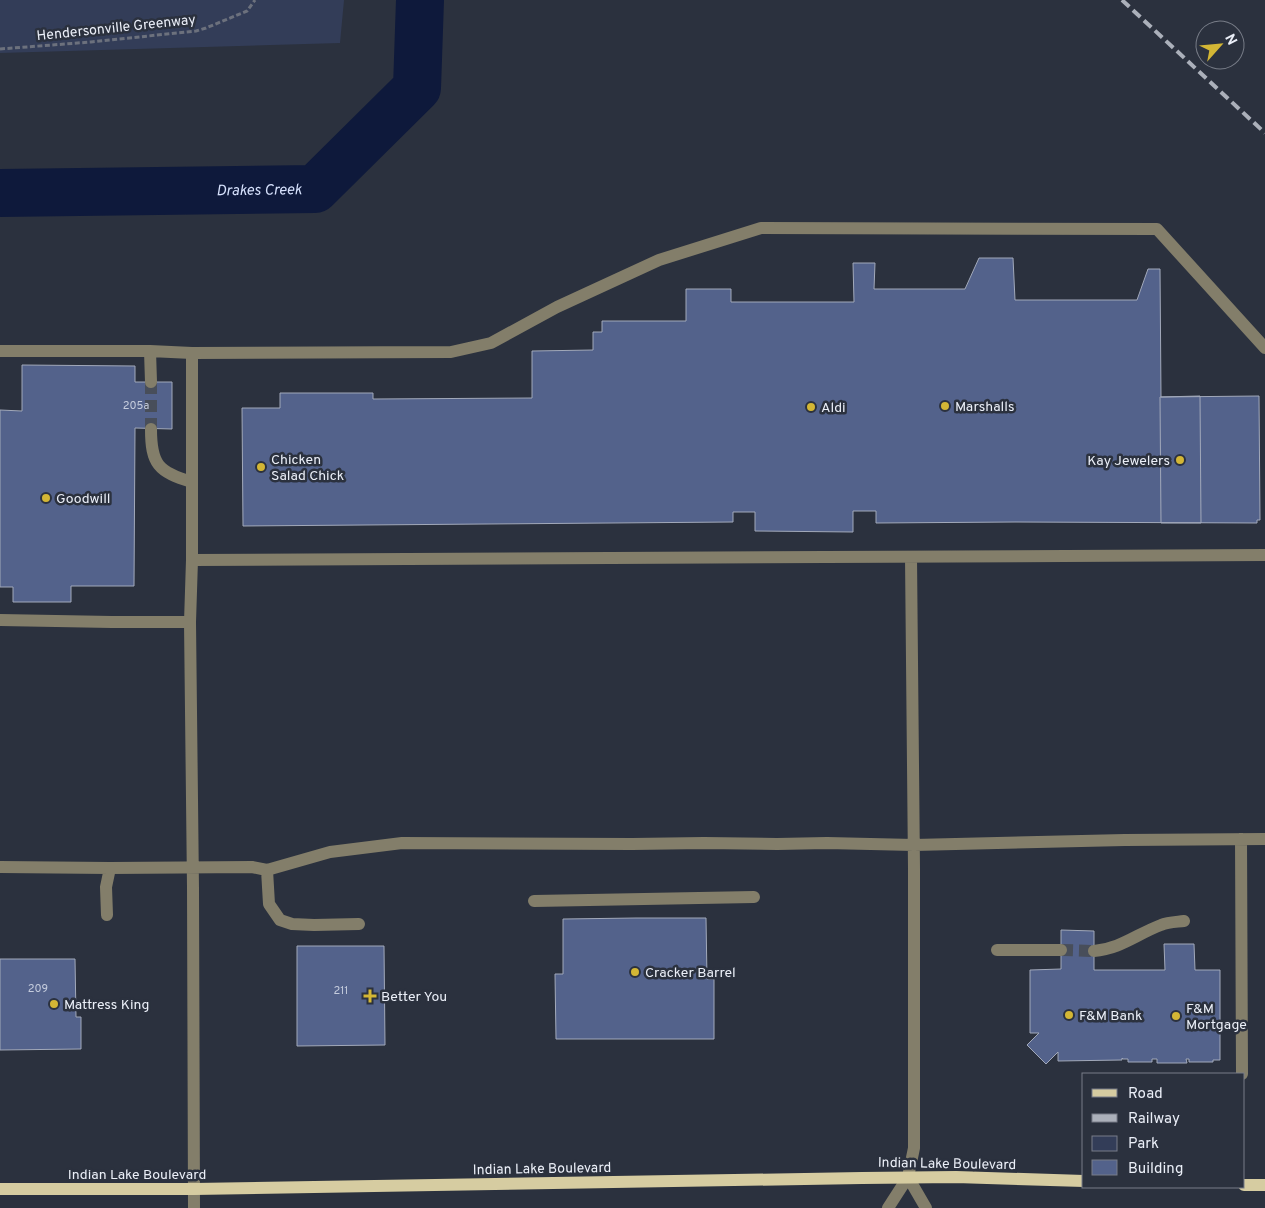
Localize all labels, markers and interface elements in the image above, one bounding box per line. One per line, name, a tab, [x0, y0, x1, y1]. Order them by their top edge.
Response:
street label: Hendersonville Greenway	[36, 12, 197, 45]
north arrow	[1195, 20, 1245, 70]
text: N	[1220, 31, 1240, 48]
water label: Drakes Creek	[216, 181, 302, 201]
house number: 205a	[123, 399, 149, 413]
place label: Marshalls	[955, 399, 1014, 416]
place label: Aldi	[821, 400, 846, 417]
marker: Marshalls	[939, 400, 951, 412]
marker: Aldi	[805, 401, 817, 413]
place label: Chicken Salad Chick	[271, 452, 344, 485]
place label: Kay Jewelers	[1087, 453, 1170, 470]
marker: Kay Jewelers	[1174, 454, 1186, 466]
marker: Chicken Salad Chick	[255, 461, 267, 473]
place label: Goodwill	[56, 491, 110, 508]
marker: Goodwill	[40, 492, 52, 504]
place label: Cracker Barrel	[645, 965, 736, 982]
marker: Cracker Barrel	[629, 966, 641, 978]
house number: 209	[28, 982, 48, 996]
house number: 211	[334, 984, 348, 998]
marker: Better You	[363, 989, 377, 1003]
place label: Better You	[381, 989, 447, 1006]
place label: Mattress King	[64, 997, 149, 1014]
marker: Mattress King	[48, 998, 60, 1010]
place label: F&M Mortgage	[1186, 1001, 1247, 1034]
place label: F&M Bank	[1079, 1008, 1142, 1025]
marker: F&M Bank	[1063, 1009, 1075, 1021]
marker: F&M Mortgage	[1170, 1010, 1182, 1022]
legend	[1082, 1073, 1245, 1188]
text: Road	[1128, 1085, 1163, 1104]
text: Railway	[1128, 1110, 1180, 1129]
text: Park	[1128, 1135, 1159, 1154]
street label: Indian Lake Boulevard	[878, 1155, 1016, 1174]
street label: Indian Lake Boulevard	[473, 1160, 611, 1179]
text: Building	[1128, 1160, 1183, 1179]
street label: Indian Lake Boulevard	[68, 1167, 206, 1184]

